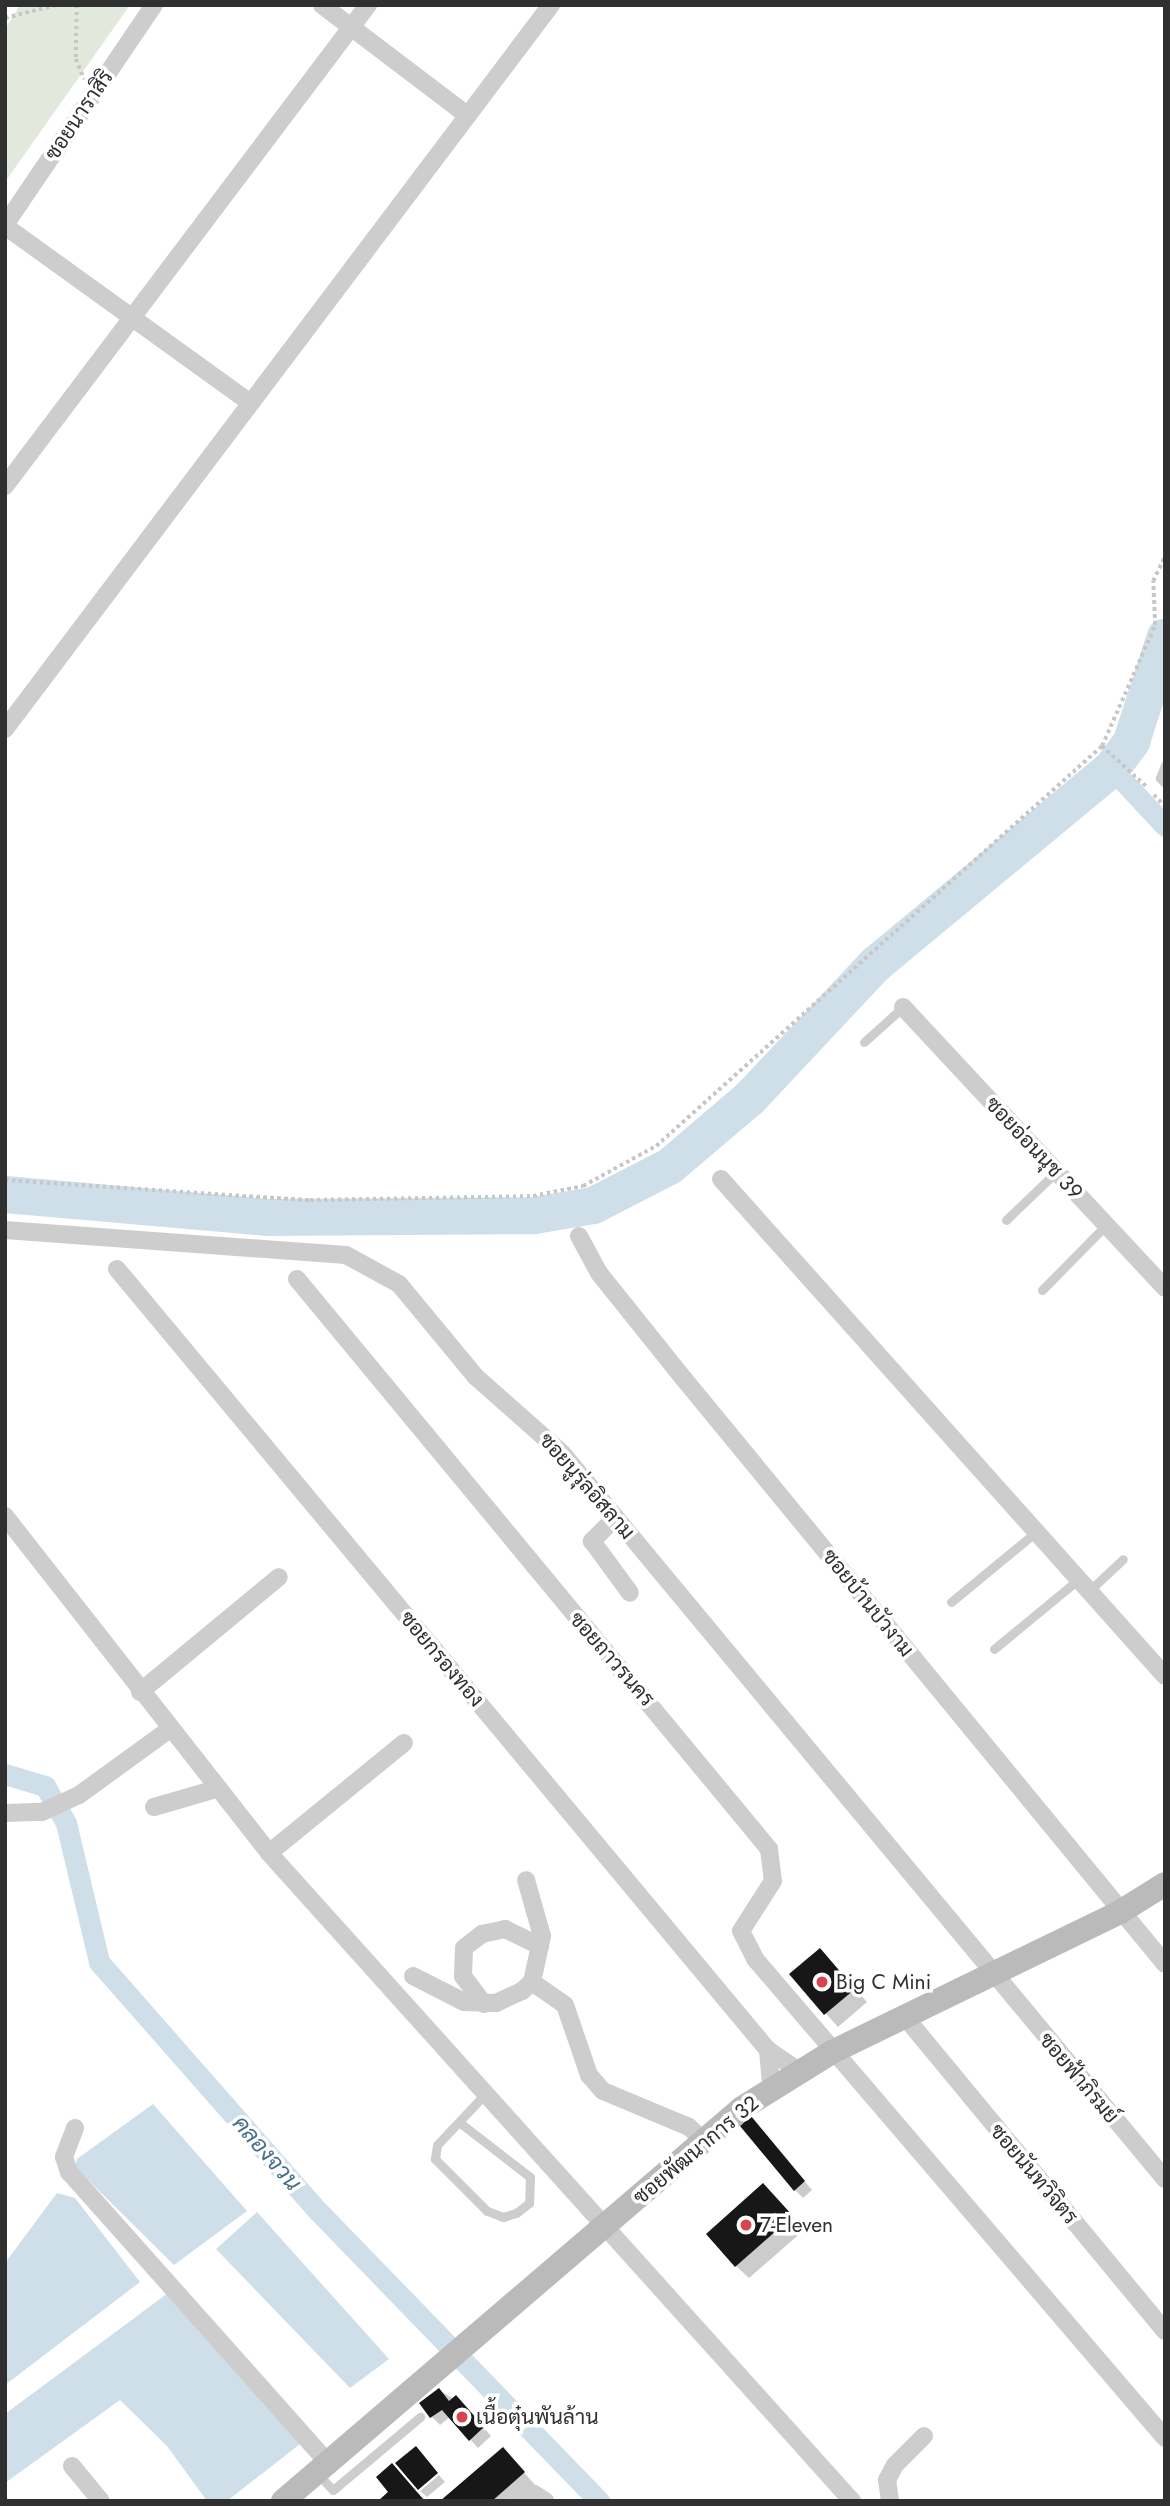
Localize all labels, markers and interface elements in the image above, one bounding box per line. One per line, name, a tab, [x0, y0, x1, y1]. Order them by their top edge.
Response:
street label: ซอยนาราสิริ	[40, 65, 118, 165]
street label: ซอยอ่อนนุช 39	[980, 1091, 1088, 1205]
street label: ซอยนูรุ่ลอิสลาม	[534, 1428, 640, 1544]
street label: ซอยบ้านบัวงาม	[817, 1544, 919, 1662]
street label: ซอยกรองทอง	[395, 1606, 489, 1712]
street label: ซอยถาวรนคร	[564, 1607, 660, 1711]
place label: Big C Mini	[836, 1969, 931, 1995]
marker: Big C Mini	[814, 1974, 830, 1990]
street label: ซอยฟ้าภิรมย์	[1034, 2028, 1124, 2128]
street label: ซอยพัฒนาการ 32	[628, 2090, 764, 2210]
water label: คลองจวน	[227, 2110, 307, 2196]
street label: ซอยนันทวิจิตร	[985, 2119, 1083, 2229]
place label: 7-Eleven	[760, 2212, 833, 2238]
marker: 7-Eleven	[738, 2217, 754, 2233]
place label: เนื้อตุ๋นพันล้าน	[476, 2404, 599, 2430]
marker: เนื้อตุ๋นพันล้าน	[454, 2409, 470, 2425]

